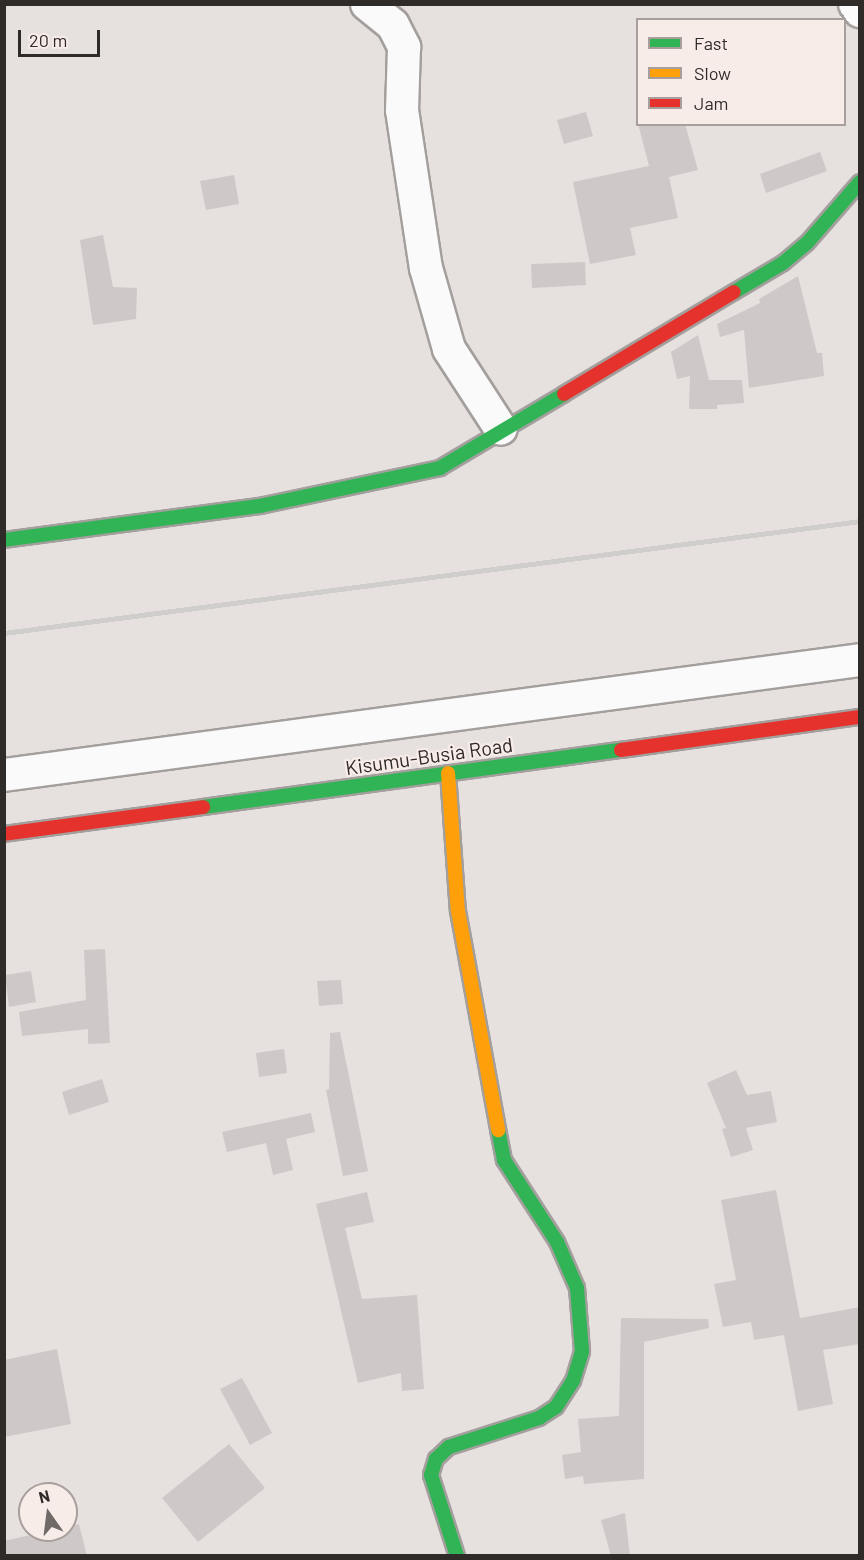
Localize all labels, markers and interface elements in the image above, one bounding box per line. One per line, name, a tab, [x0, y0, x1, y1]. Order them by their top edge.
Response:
scale bar	[21, 18, 104, 56]
legend	[636, 18, 846, 126]
text: 20 m	[29, 29, 67, 51]
text: Fast	[694, 32, 728, 54]
text: Slow	[694, 62, 731, 84]
text: Jam	[694, 92, 728, 114]
street label: Kisumu-Busia Road	[344, 732, 514, 780]
north arrow	[18, 1482, 78, 1542]
text: N	[37, 1485, 51, 1506]

